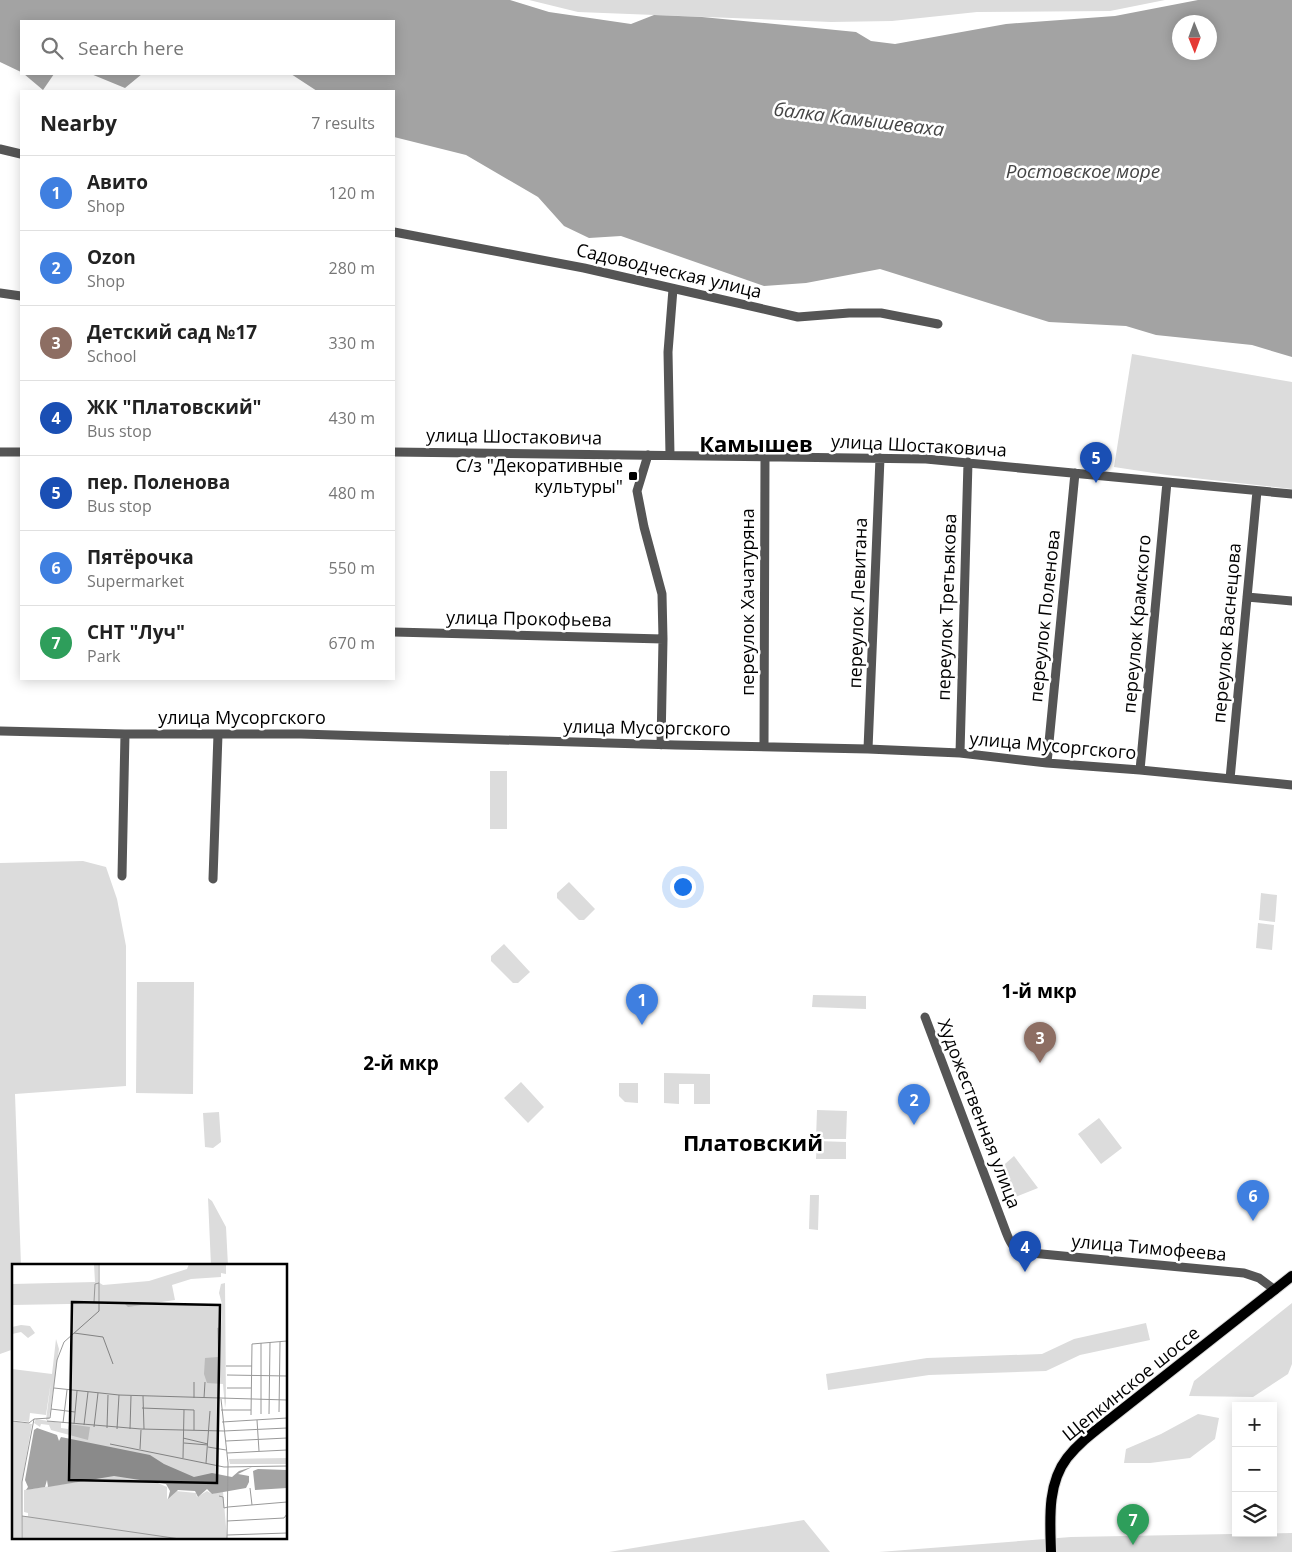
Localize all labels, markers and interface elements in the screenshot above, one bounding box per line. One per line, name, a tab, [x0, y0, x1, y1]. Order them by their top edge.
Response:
north arrow	[1172, 15, 1217, 60]
search box	[20, 20, 395, 75]
icon: search	[38, 34, 66, 62]
text: Search here	[78, 35, 184, 61]
water label: балка Камышеваха	[772, 96, 946, 142]
text: Nearby	[40, 109, 117, 137]
text: 7 results	[311, 112, 375, 134]
water label: Ростовское море	[1006, 158, 1160, 184]
text: Авито	[87, 169, 148, 195]
text: 1	[51, 182, 61, 204]
text: 120 m	[329, 182, 375, 204]
text: Shop	[87, 195, 125, 217]
street label: Садоводческая улица	[574, 237, 764, 303]
text: Ozon	[87, 244, 136, 270]
text: 2	[51, 257, 61, 279]
text: 280 m	[329, 257, 375, 279]
text: Shop	[87, 270, 125, 292]
text: Детский сад №17	[87, 319, 257, 345]
text: 3	[51, 332, 61, 354]
text: 330 m	[329, 332, 375, 354]
text: School	[87, 345, 137, 367]
text: ЖК "Платовский"	[87, 394, 262, 420]
text: 4	[51, 407, 61, 429]
text: 430 m	[329, 407, 375, 429]
text: Bus stop	[87, 420, 152, 442]
street label: улица Шостаковича	[426, 422, 602, 450]
district label: Камышев	[699, 428, 813, 458]
street label: улица Шостаковича	[831, 428, 1008, 462]
pin: 5	[1080, 442, 1112, 483]
place label: С/з "Декоративные культуры"	[455, 453, 623, 498]
text: пер. Поленова	[87, 469, 230, 495]
marker: С/з "Декоративные культуры"	[627, 470, 639, 482]
text: 5	[51, 482, 61, 504]
text: 480 m	[329, 482, 375, 504]
text: Bus stop	[87, 495, 152, 517]
street label: переулок Хачатуряна	[735, 508, 759, 696]
street label: переулок Третьякова	[931, 513, 961, 701]
street label: переулок Левитана	[842, 517, 872, 689]
street label: переулок Поленова	[1023, 528, 1065, 703]
street label: переулок Крамского	[1116, 534, 1156, 714]
street label: переулок Васнецова	[1206, 542, 1246, 724]
text: Пятёрочка	[87, 544, 194, 570]
text: 6	[51, 557, 61, 579]
text: 550 m	[329, 557, 375, 579]
text: Supermarket	[87, 570, 184, 592]
street label: улица Прокофьева	[446, 605, 612, 631]
text: СНТ "Луч"	[87, 619, 185, 645]
text: 7	[51, 632, 61, 654]
text: 670 m	[329, 632, 375, 654]
text: Park	[87, 645, 120, 667]
street label: улица Мусоргского	[158, 705, 326, 729]
street label: улица Мусоргского	[563, 714, 731, 740]
street label: улица Мусоргского	[969, 726, 1138, 764]
your location	[670, 874, 696, 900]
district label: 1-й мкр	[1001, 978, 1077, 1004]
pin: 1	[626, 984, 658, 1025]
street label: Художественная улица	[933, 1016, 1027, 1212]
pin: 3	[1024, 1022, 1056, 1063]
district label: 2-й мкр	[363, 1050, 439, 1076]
pin: 2	[898, 1084, 930, 1125]
district label: Платовский	[683, 1127, 823, 1157]
pin: 6	[1237, 1180, 1269, 1221]
street label: улица Тимофеева	[1071, 1228, 1228, 1266]
pin: 4	[1009, 1231, 1041, 1272]
inset map	[12, 1264, 288, 1540]
street label: Щепкинское шоссе	[1057, 1320, 1204, 1446]
map controls	[1232, 1402, 1277, 1537]
button: +	[1232, 1402, 1277, 1447]
button: −	[1232, 1447, 1277, 1492]
button: layers	[1232, 1492, 1277, 1537]
pin: 7	[1117, 1504, 1149, 1545]

